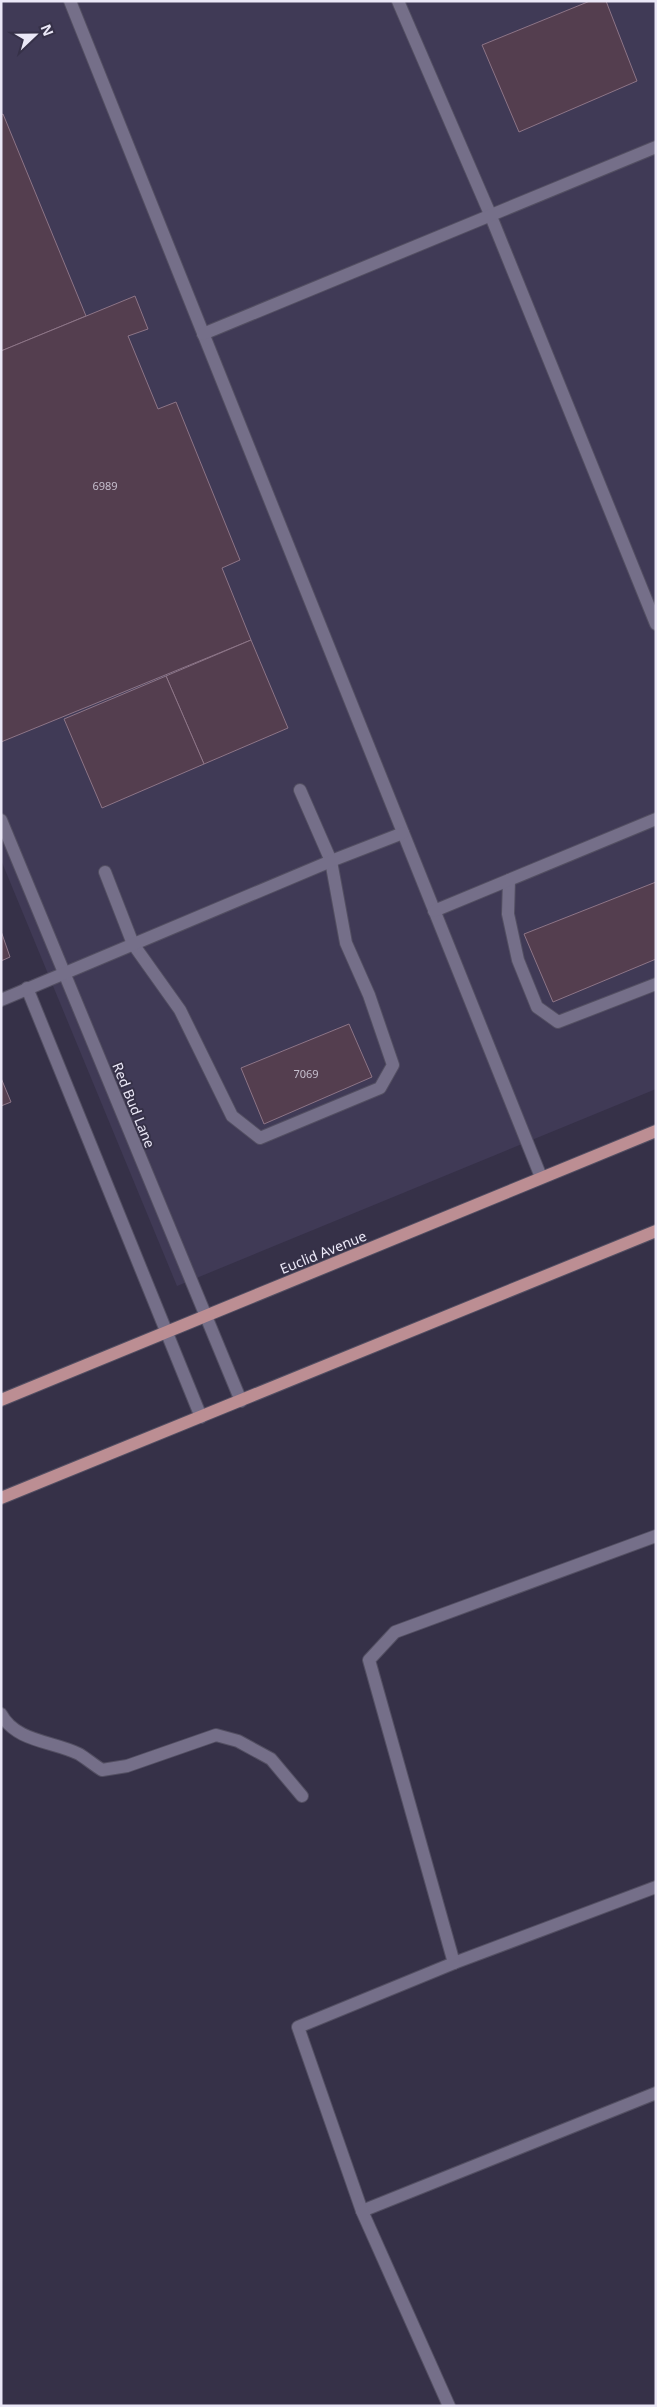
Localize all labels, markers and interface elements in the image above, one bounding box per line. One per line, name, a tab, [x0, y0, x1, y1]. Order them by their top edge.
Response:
north arrow	[10, 10, 60, 60]
text: N	[37, 21, 58, 39]
house number: 6989	[92, 478, 118, 493]
street label: Red Bud Lane	[108, 1059, 160, 1151]
house number: 7069	[293, 1066, 319, 1081]
street label: Euclid Avenue	[277, 1226, 369, 1278]

